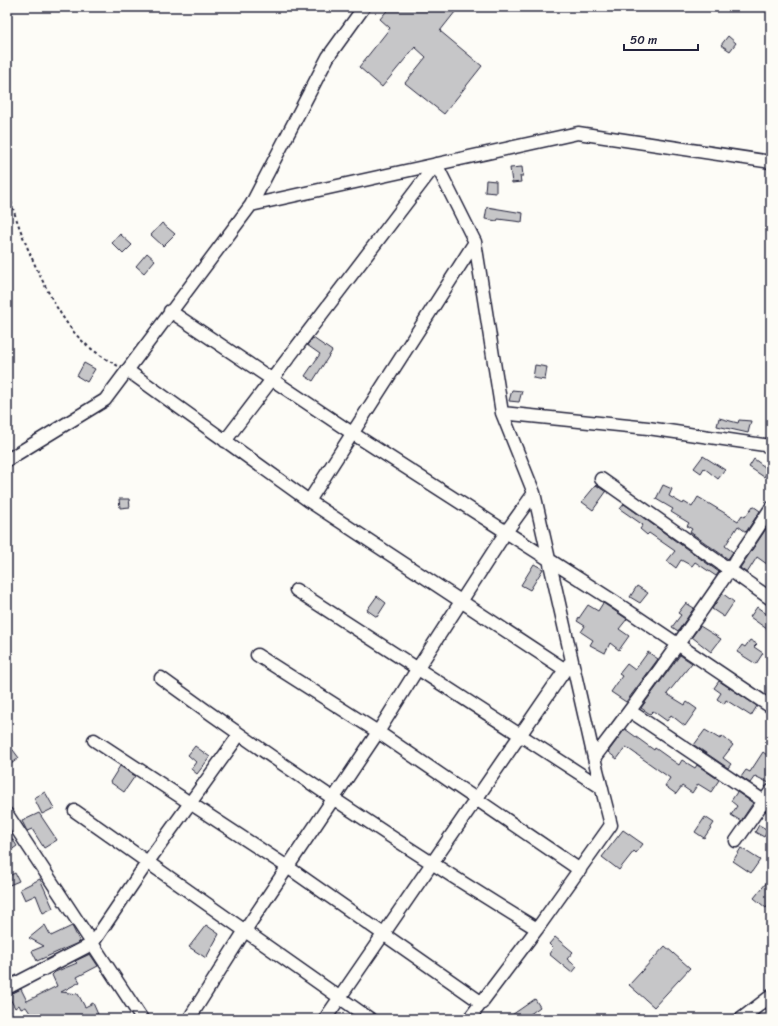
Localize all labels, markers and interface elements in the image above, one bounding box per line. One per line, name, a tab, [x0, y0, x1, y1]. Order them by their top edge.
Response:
scale bar	[624, 26, 698, 52]
text: 50 m	[630, 29, 657, 51]

